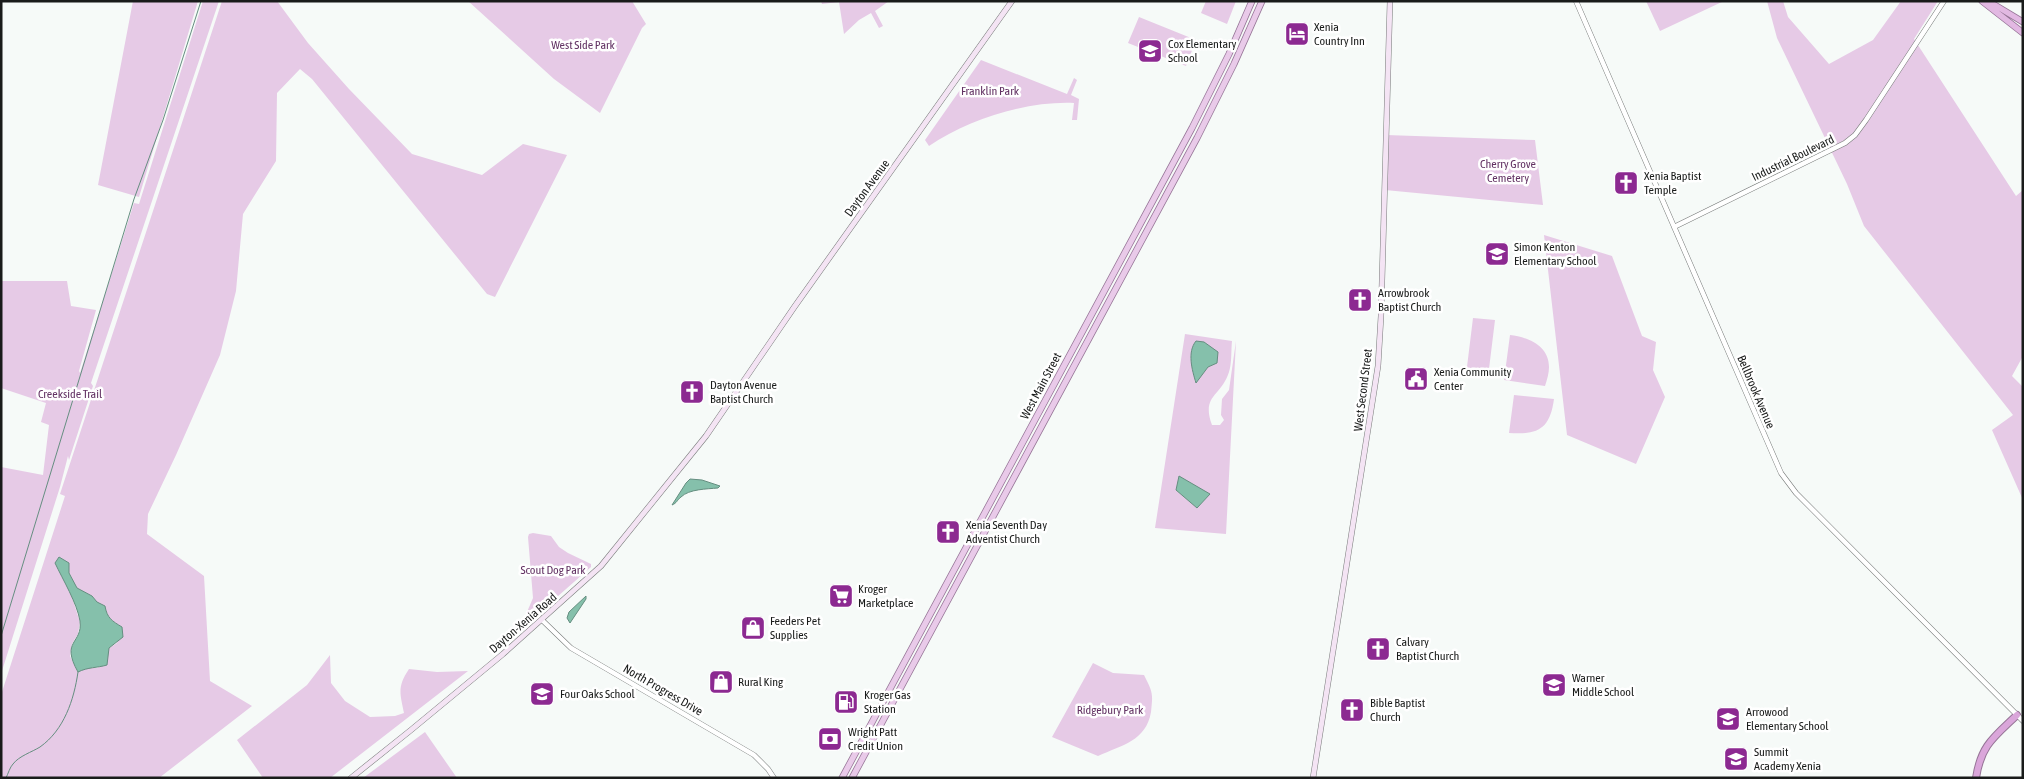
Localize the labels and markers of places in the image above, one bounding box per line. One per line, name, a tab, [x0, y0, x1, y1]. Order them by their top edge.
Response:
place label: Xenia Country Inn	[1314, 20, 1365, 48]
hotel icon: Xenia Country Inn	[1284, 21, 1310, 47]
place label: Cox Elementary School	[1168, 37, 1237, 65]
school or university icon: Cox Elementary School	[1137, 38, 1163, 64]
place label: Xenia Baptist Temple	[1644, 169, 1702, 197]
church icon: Xenia Baptist Temple	[1613, 170, 1639, 196]
place label: Simon Kenton Elementary School	[1514, 240, 1597, 268]
school or university icon: Simon Kenton Elementary School	[1484, 241, 1510, 267]
place label: Arrowbrook Baptist Church	[1378, 286, 1441, 314]
church icon: Arrowbrook Baptist Church	[1347, 287, 1373, 313]
place label: Xenia Community Center	[1434, 365, 1512, 393]
public building icon: Xenia Community Center	[1403, 366, 1429, 392]
place label: Dayton Avenue Baptist Church	[710, 378, 777, 406]
church icon: Dayton Avenue Baptist Church	[679, 379, 705, 405]
place label: Xenia Seventh Day Adventist Church	[966, 518, 1047, 546]
church icon: Xenia Seventh Day Adventist Church	[935, 519, 961, 545]
place label: Kroger Marketplace	[858, 582, 913, 610]
supermarket icon: Kroger Marketplace	[828, 583, 854, 609]
place label: Feeders Pet Supplies	[770, 614, 821, 642]
shop icon: Feeders Pet Supplies	[740, 615, 766, 641]
place label: Calvary Baptist Church	[1396, 635, 1459, 663]
church icon: Calvary Baptist Church	[1365, 636, 1391, 662]
shop icon: Rural King	[708, 669, 734, 695]
place label: Warner Middle School	[1572, 671, 1635, 699]
school or university icon: Warner Middle School	[1541, 672, 1567, 698]
place label: Rural King	[738, 675, 784, 689]
school or university icon: Four Oaks School	[529, 681, 555, 707]
place label: Four Oaks School	[560, 687, 636, 701]
place label: Kroger Gas Station	[864, 688, 911, 716]
fuel station icon: Kroger Gas Station	[833, 689, 859, 715]
place label: Bible Baptist Church	[1370, 696, 1426, 724]
church icon: Bible Baptist Church	[1339, 697, 1365, 723]
place label: Arrowood Elementary School	[1746, 705, 1829, 733]
school or university icon: Arrowood Elementary School	[1715, 706, 1741, 732]
place label: Wright Patt Credit Union	[848, 725, 903, 753]
bank icon: Wright Patt Credit Union	[817, 726, 843, 752]
place label: Summit Academy Xenia	[1754, 745, 1821, 773]
school or university icon: Summit Academy Xenia	[1723, 746, 1749, 772]

